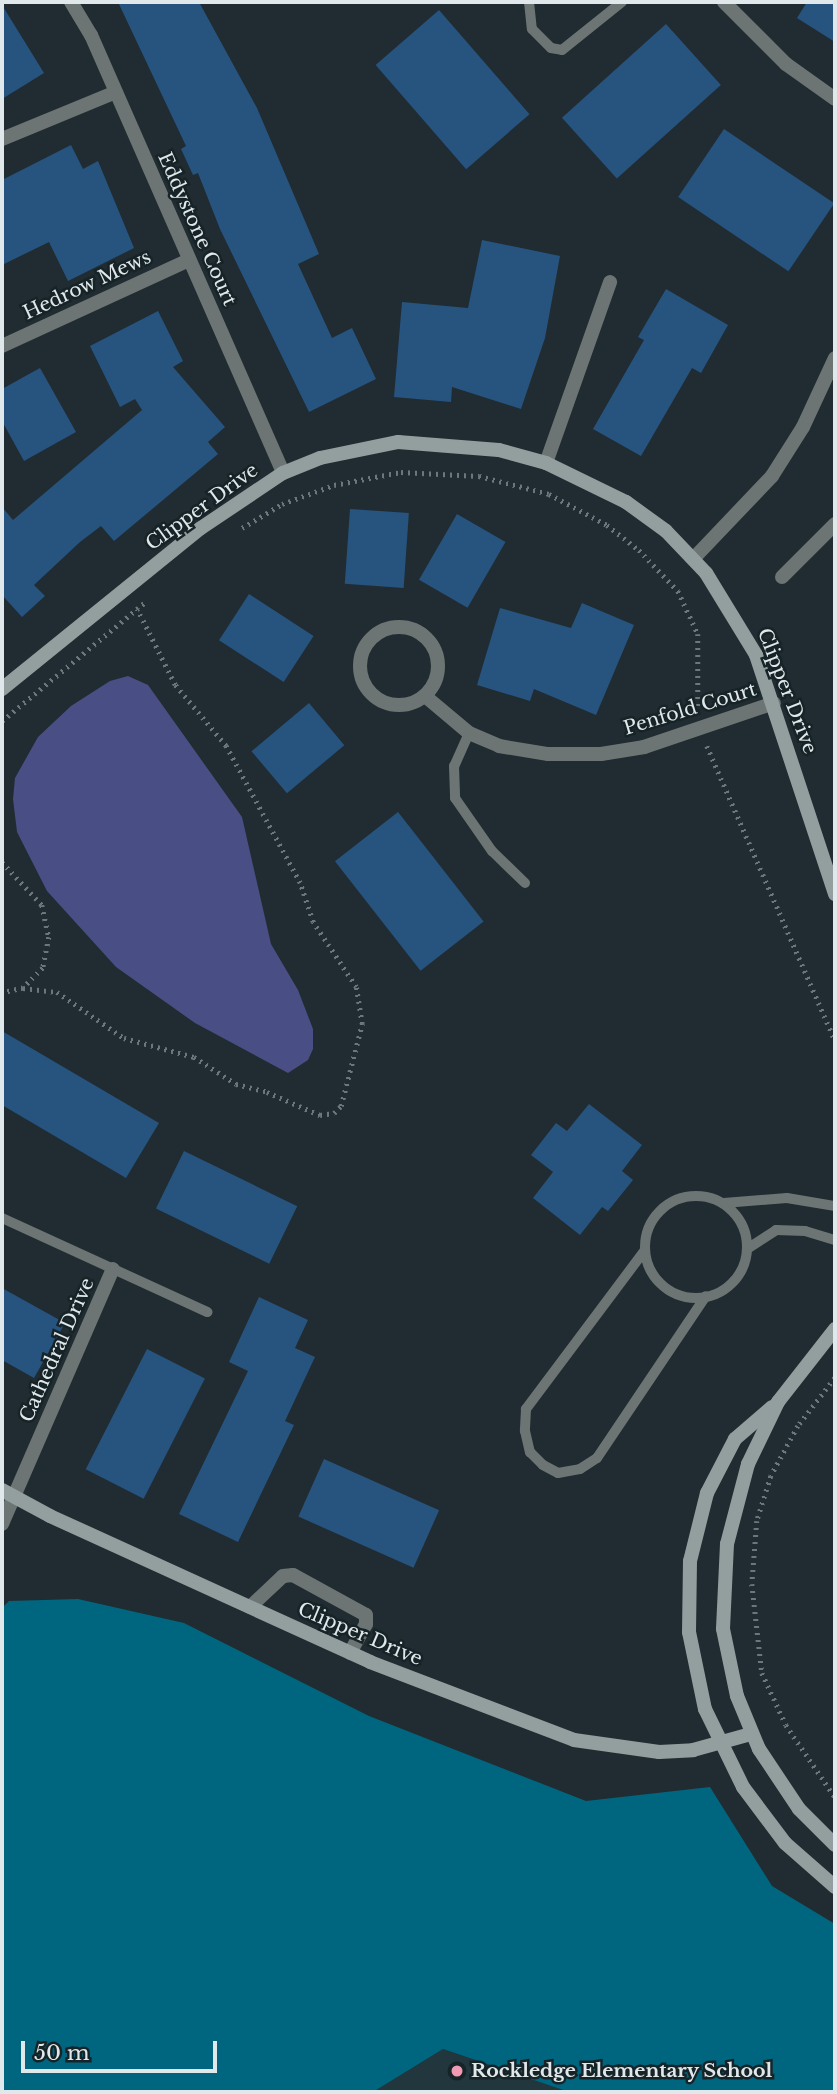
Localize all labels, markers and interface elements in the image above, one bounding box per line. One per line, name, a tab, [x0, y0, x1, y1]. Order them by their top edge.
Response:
street label: Eddystone Court	[153, 149, 241, 309]
street label: Hedrow Mews	[19, 245, 155, 325]
street label: Clipper Drive	[141, 459, 263, 555]
street label: Clipper Drive	[752, 625, 822, 757]
street label: Penfold Court	[621, 678, 759, 740]
street label: Cathedral Drive	[15, 1274, 99, 1426]
street label: Clipper Drive	[294, 1597, 426, 1671]
scale bar	[24, 2028, 220, 2072]
text: 50 m	[34, 2040, 89, 2066]
place label: Rockledge Elementary School	[471, 2060, 773, 2082]
marker: Rockledge Elementary School	[449, 2063, 465, 2079]

